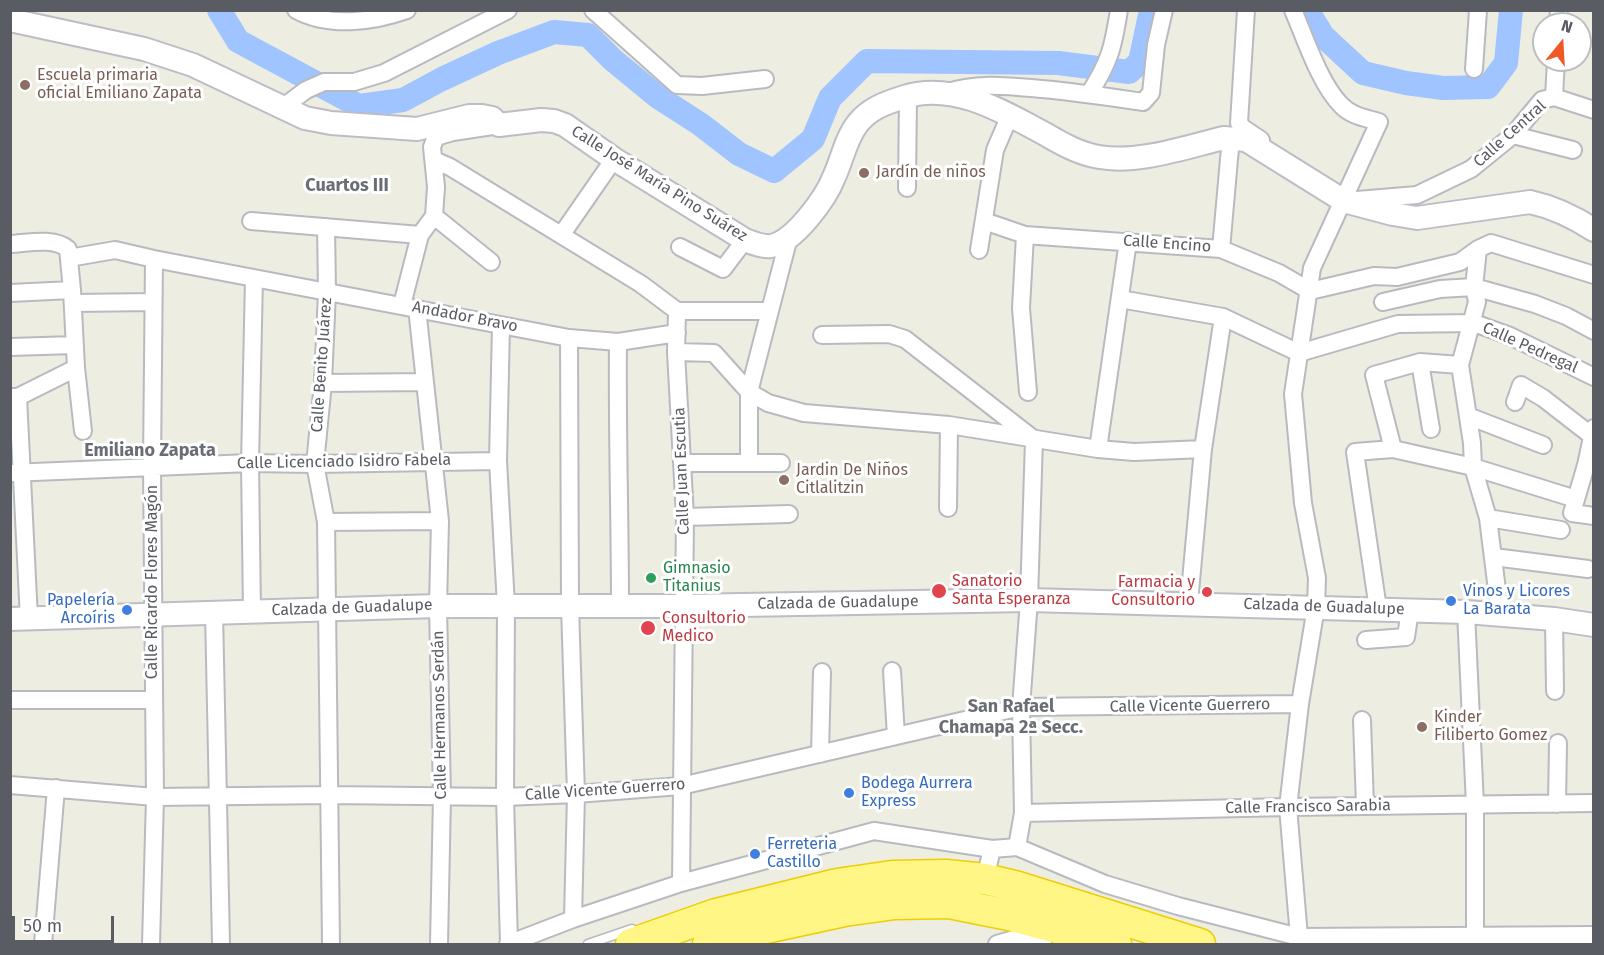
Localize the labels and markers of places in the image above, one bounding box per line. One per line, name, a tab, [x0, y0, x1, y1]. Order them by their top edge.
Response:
place label: Escuela primaria oficial Emiliano Zapata	[37, 66, 202, 104]
marker: Escuela primaria oficial Emiliano Zapata	[18, 78, 32, 92]
place label: Jardín de niños	[876, 163, 986, 183]
marker: Jardín de niños	[857, 166, 871, 180]
place label: Jardin De Niños Citlalitzin	[796, 461, 908, 499]
marker: Jardin De Niños Citlalitzin	[777, 473, 791, 487]
place label: Gimnasio Titanius	[663, 559, 731, 597]
marker: Gimnasio Titanius	[644, 571, 658, 585]
place label: Sanatorio Santa Esperanza	[952, 572, 1071, 610]
place label: Farmacia y Consultorio	[1111, 573, 1195, 611]
marker: Sanatorio Santa Esperanza	[930, 582, 948, 600]
place label: Vinos y Licores La Barata	[1463, 582, 1570, 620]
marker: Farmacia y Consultorio	[1200, 585, 1214, 599]
place label: Papelería Arcoíris	[47, 591, 115, 629]
marker: Vinos y Licores La Barata	[1444, 594, 1458, 608]
marker: Papelería Arcoíris	[120, 603, 134, 617]
place label: Consultorio Medico	[662, 609, 746, 647]
marker: Consultorio Medico	[639, 619, 657, 637]
place label: Kinder Filiberto Gomez	[1434, 708, 1547, 746]
marker: Kinder Filiberto Gomez	[1415, 720, 1429, 734]
place label: Bodega Aurrera Express	[861, 774, 973, 812]
marker: Bodega Aurrera Express	[842, 786, 856, 800]
place label: Ferreteria Castillo	[767, 835, 837, 873]
marker: Ferreteria Castillo	[748, 847, 762, 861]

